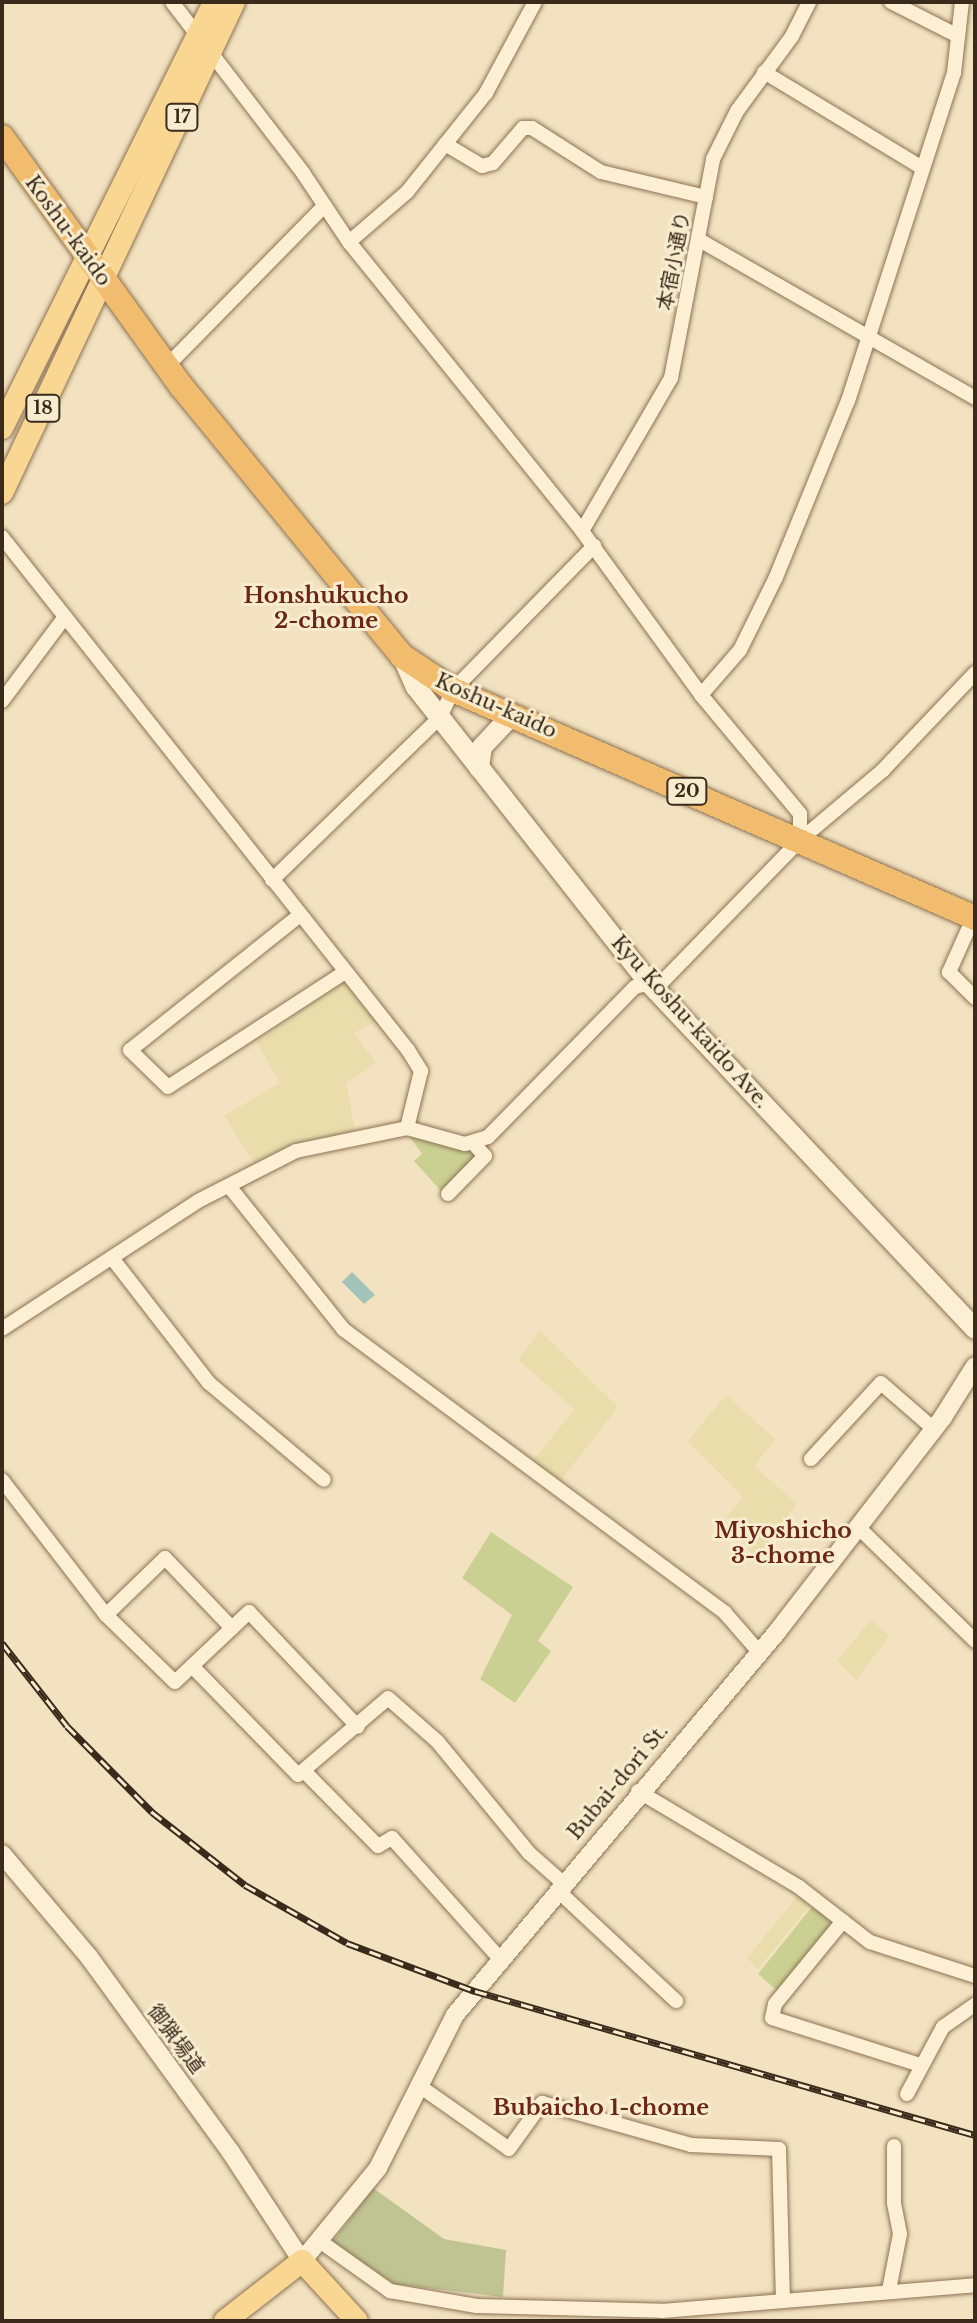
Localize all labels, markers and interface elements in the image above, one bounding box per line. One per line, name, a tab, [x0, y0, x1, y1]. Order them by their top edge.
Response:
road number: 17	[164, 103, 200, 131]
street label: Koshu-kaido	[20, 171, 116, 291]
street label: 本宿小通り	[653, 210, 695, 312]
road number: 18	[25, 394, 61, 422]
district label: Honshukucho 2-chome	[243, 582, 409, 634]
street label: Koshu-kaido	[432, 669, 560, 743]
road number: 20	[665, 777, 709, 805]
street label: Kyu Koshu-kaido Ave.	[606, 930, 774, 1114]
district label: Miyoshicho 3-chome	[714, 1517, 852, 1568]
street label: Bubai-dori St.	[563, 1719, 673, 1845]
street label: 御猟場道	[143, 2000, 209, 2078]
district label: Bubaicho 1-chome	[493, 2095, 709, 2121]

